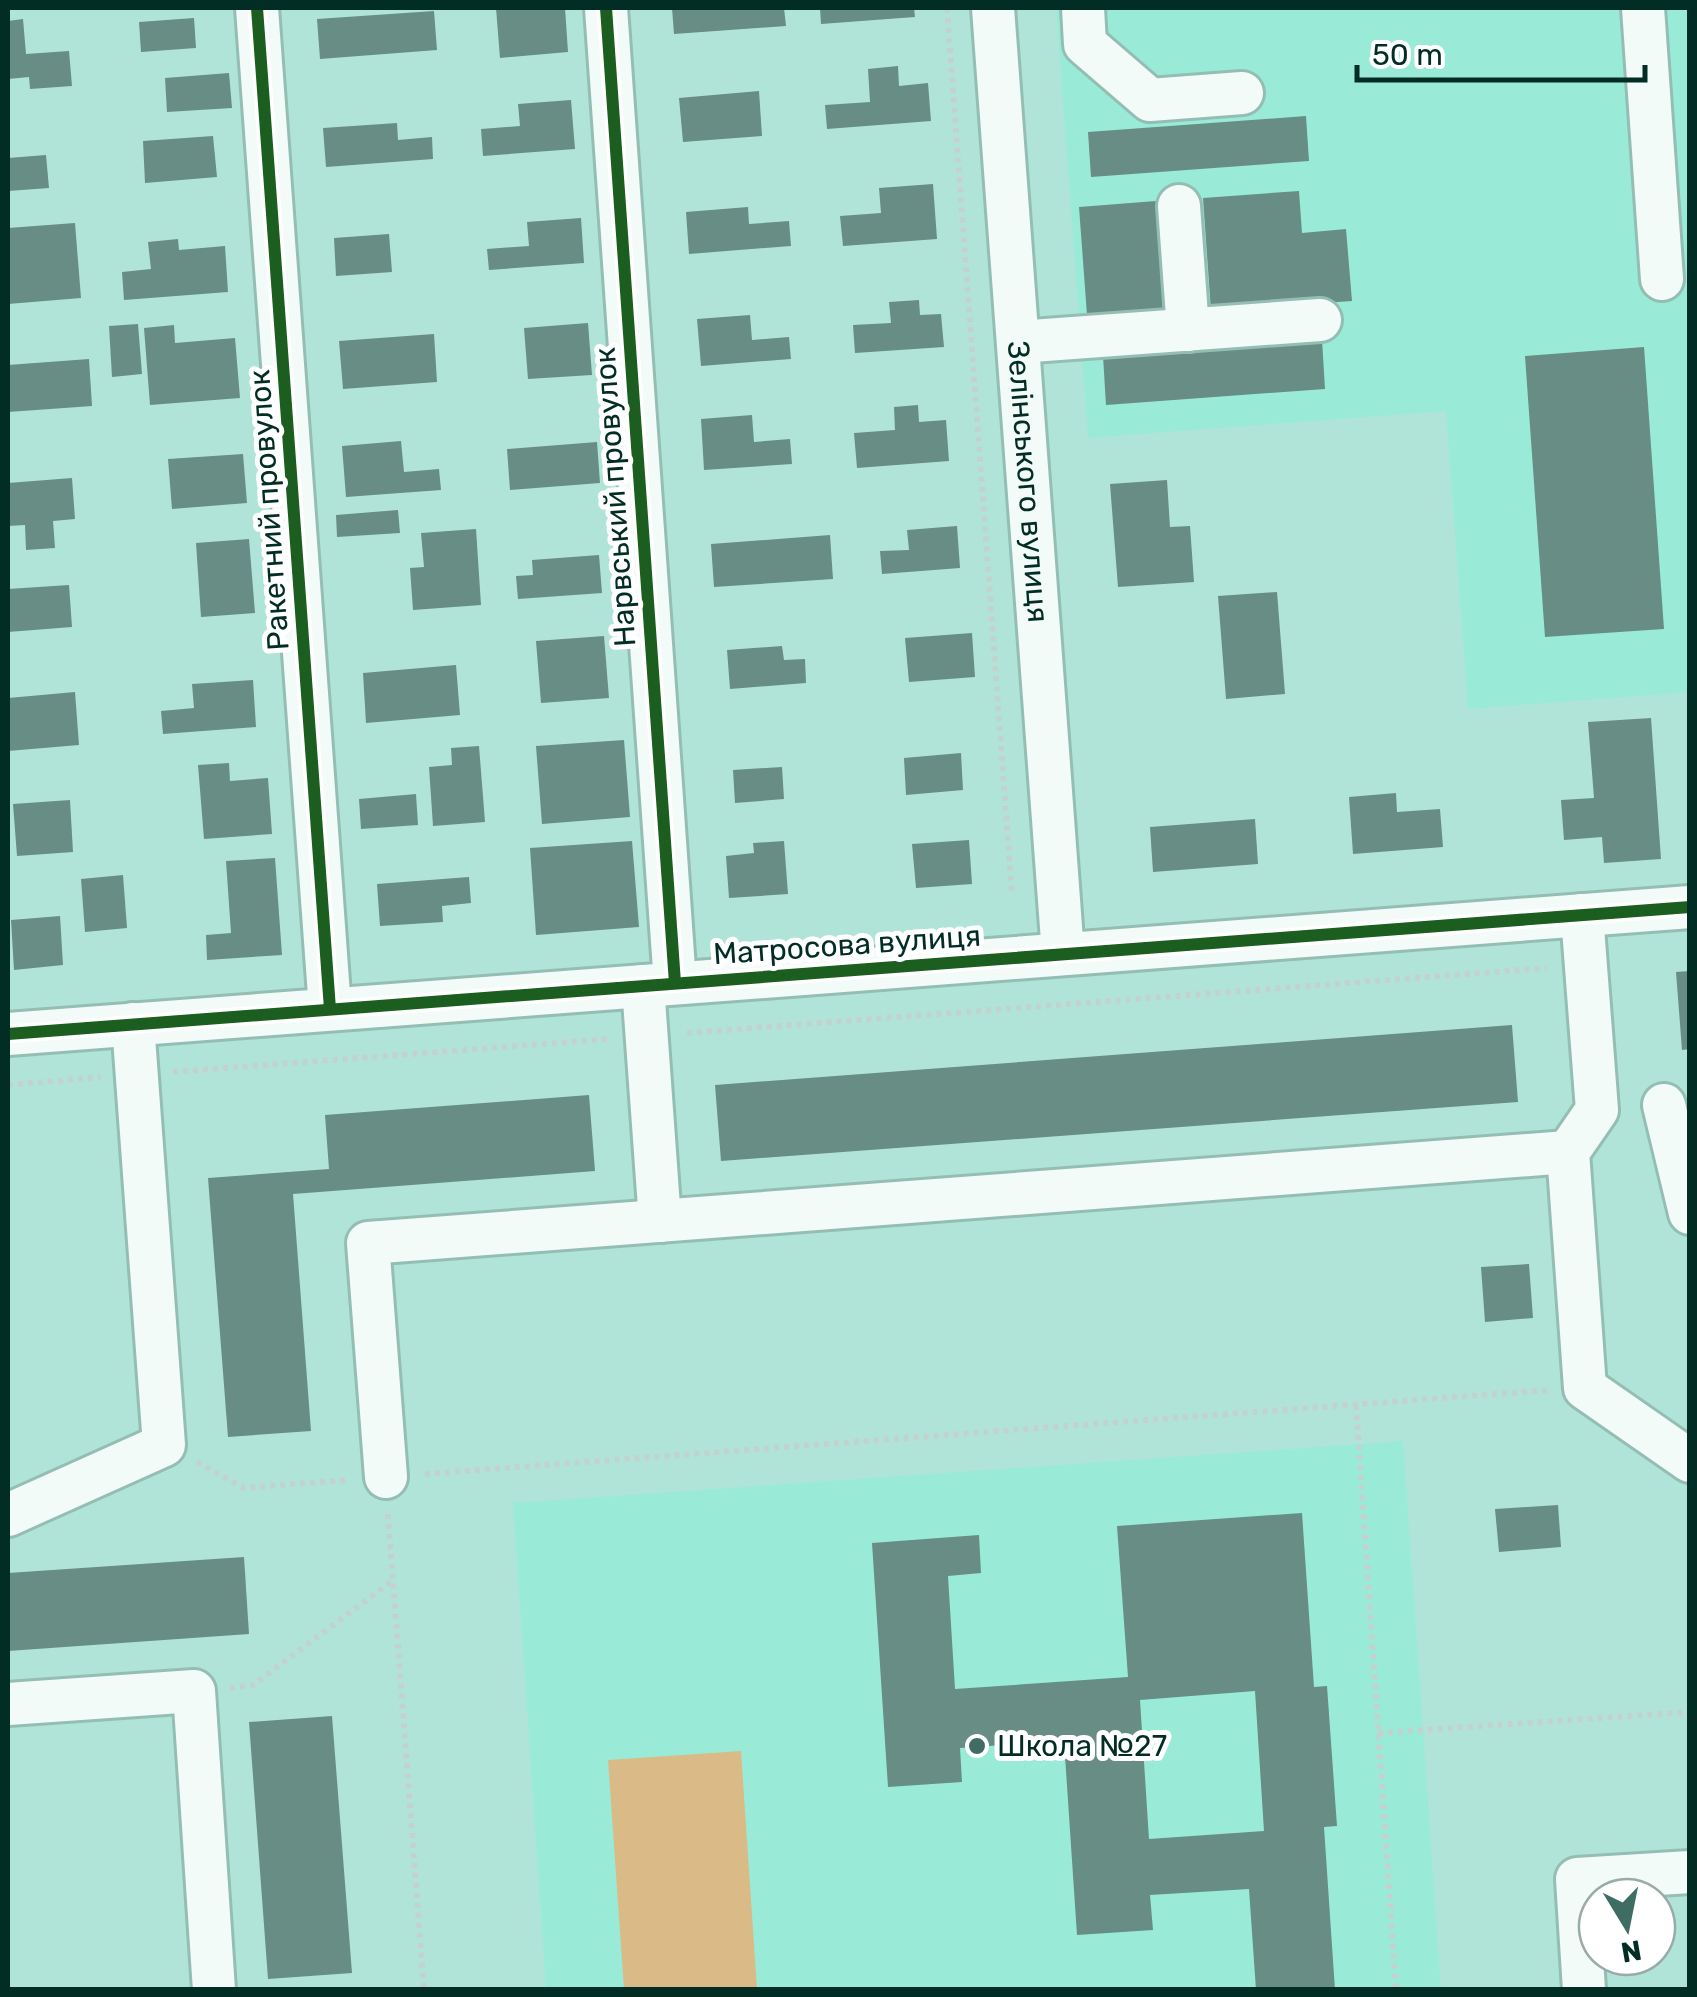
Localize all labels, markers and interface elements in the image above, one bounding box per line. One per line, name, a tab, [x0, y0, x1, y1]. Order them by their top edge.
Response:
scale bar	[1357, 20, 1644, 82]
text: 50 m	[1372, 37, 1443, 73]
street label: Зелінського вулиця	[1000, 339, 1056, 624]
street label: Нарвський провулок	[587, 346, 643, 648]
street label: Ракетний провулок	[241, 368, 297, 652]
street label: Матросова вулиця	[712, 918, 982, 972]
place label: Школа №27	[997, 1728, 1167, 1764]
marker: Школа №27	[966, 1735, 988, 1757]
north arrow	[1577, 1877, 1677, 1977]
text: N	[1618, 1933, 1644, 1969]

